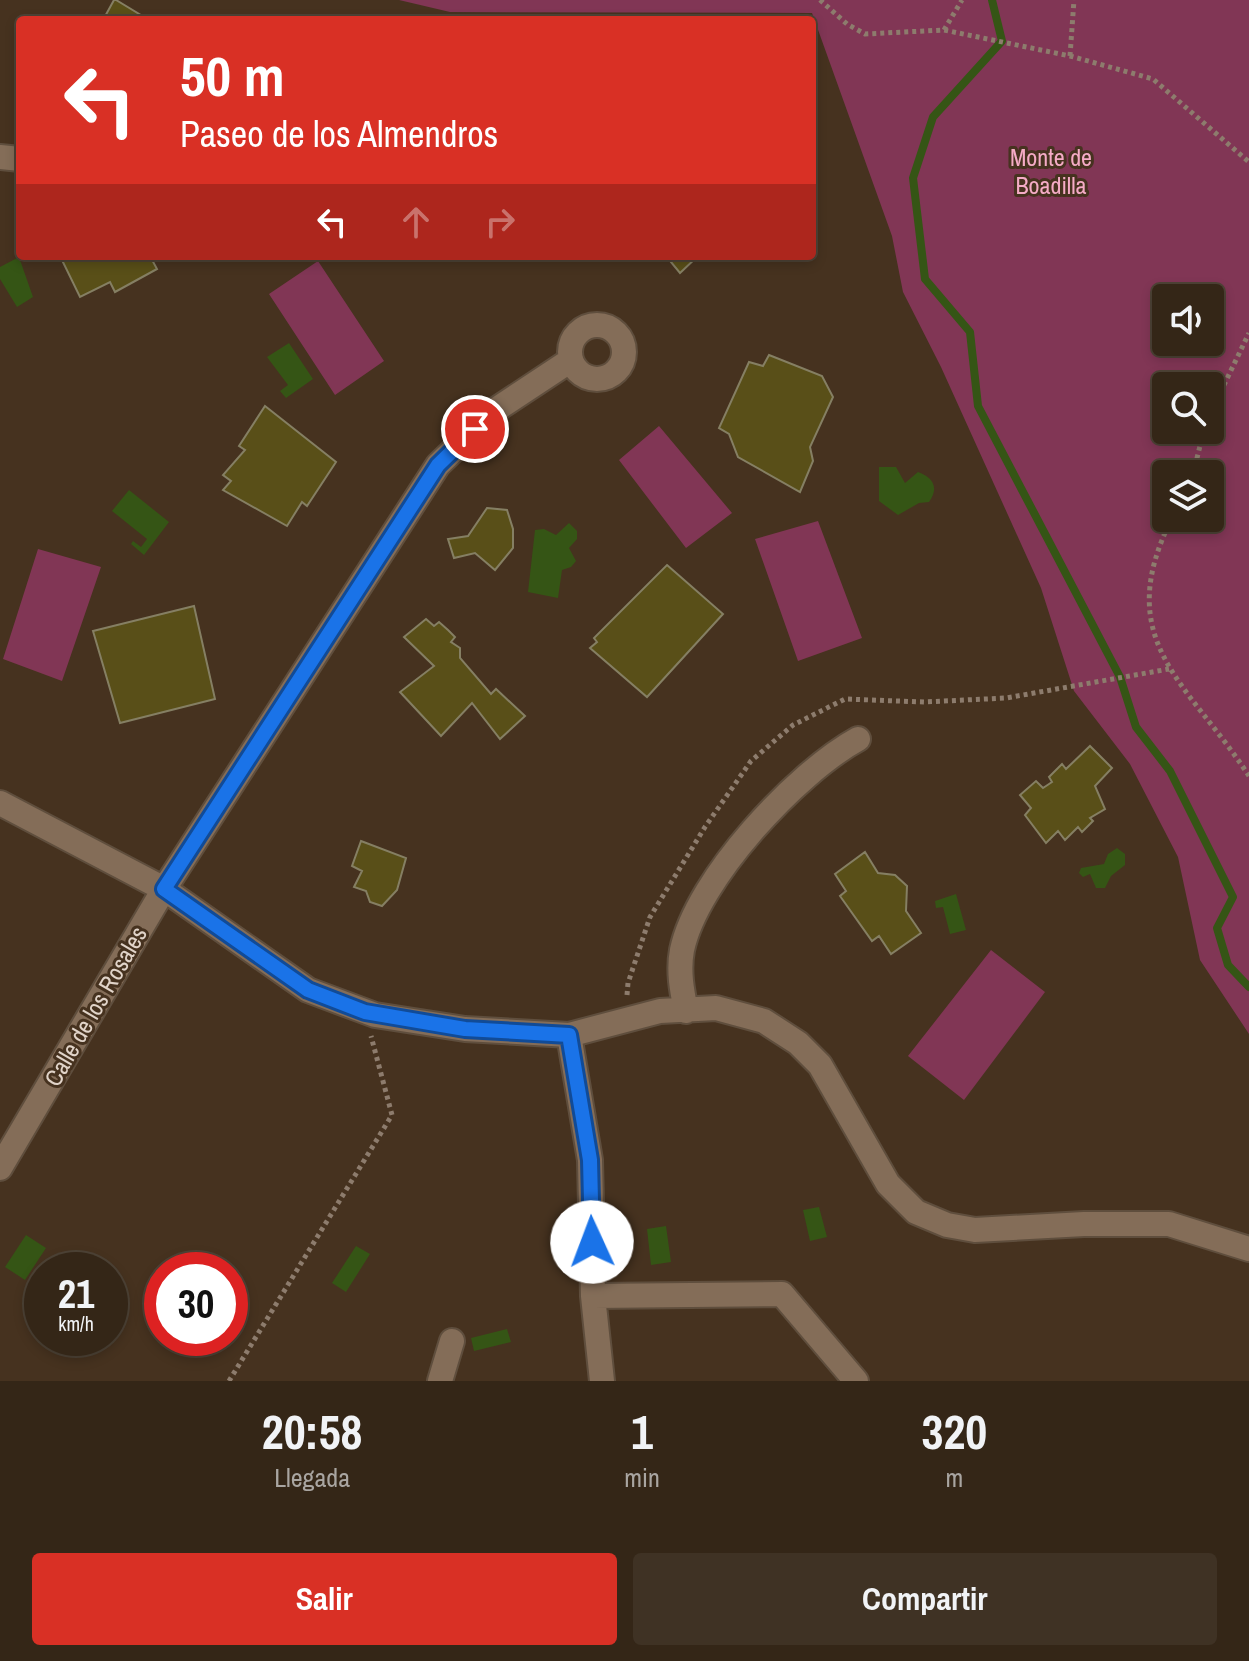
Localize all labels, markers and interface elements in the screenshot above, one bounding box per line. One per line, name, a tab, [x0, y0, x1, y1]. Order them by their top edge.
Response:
text: 50 m	[180, 38, 285, 113]
icon: left	[48, 48, 152, 152]
text: Paseo de los Almendros	[180, 110, 498, 158]
park label: Monte de Boadilla	[1010, 141, 1092, 201]
icon: left	[310, 200, 354, 244]
icon: ahead	[394, 200, 438, 244]
icon: right	[478, 200, 522, 244]
map controls	[1152, 284, 1224, 532]
button: sound	[1152, 284, 1224, 356]
button: search	[1152, 372, 1224, 444]
pin	[441, 395, 509, 463]
icon: arrive	[453, 407, 497, 451]
button: layers	[1152, 460, 1224, 532]
street label: Calle de los Rosales	[36, 920, 154, 1092]
position arrow	[550, 1200, 634, 1284]
speed limit sign: 30	[144, 1252, 248, 1356]
text: 21	[58, 1267, 94, 1320]
text: km/h	[58, 1310, 94, 1337]
text: 20:58	[262, 1399, 362, 1464]
text: 1	[631, 1399, 653, 1464]
text: 320	[922, 1399, 987, 1464]
text: Llegada	[274, 1460, 350, 1495]
text: min	[624, 1460, 660, 1495]
text: m	[946, 1460, 963, 1495]
button: Salir	[32, 1553, 617, 1645]
button: Compartir	[633, 1553, 1217, 1645]

